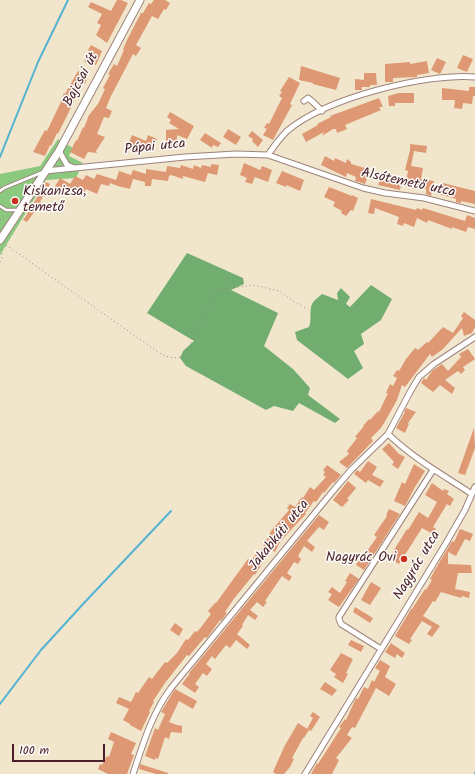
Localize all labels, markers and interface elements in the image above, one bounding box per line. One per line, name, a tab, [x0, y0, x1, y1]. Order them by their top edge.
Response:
street label: Bajcsai út	[61, 50, 103, 110]
street label: Pápai utca	[124, 136, 186, 160]
street label: Alsótemető utca	[359, 166, 457, 202]
place label: Kiskanizsa, temető	[23, 185, 86, 218]
marker: Kiskanizsa, temető	[10, 196, 20, 206]
street label: Jakabkúti utca	[246, 497, 314, 575]
street label: Nagyrác utca	[391, 529, 445, 603]
place label: Nagyrác Ovi	[326, 551, 396, 567]
marker: Nagyrác Ovi	[399, 554, 409, 564]
scale bar	[14, 736, 107, 762]
text: 100 m	[19, 741, 49, 760]

